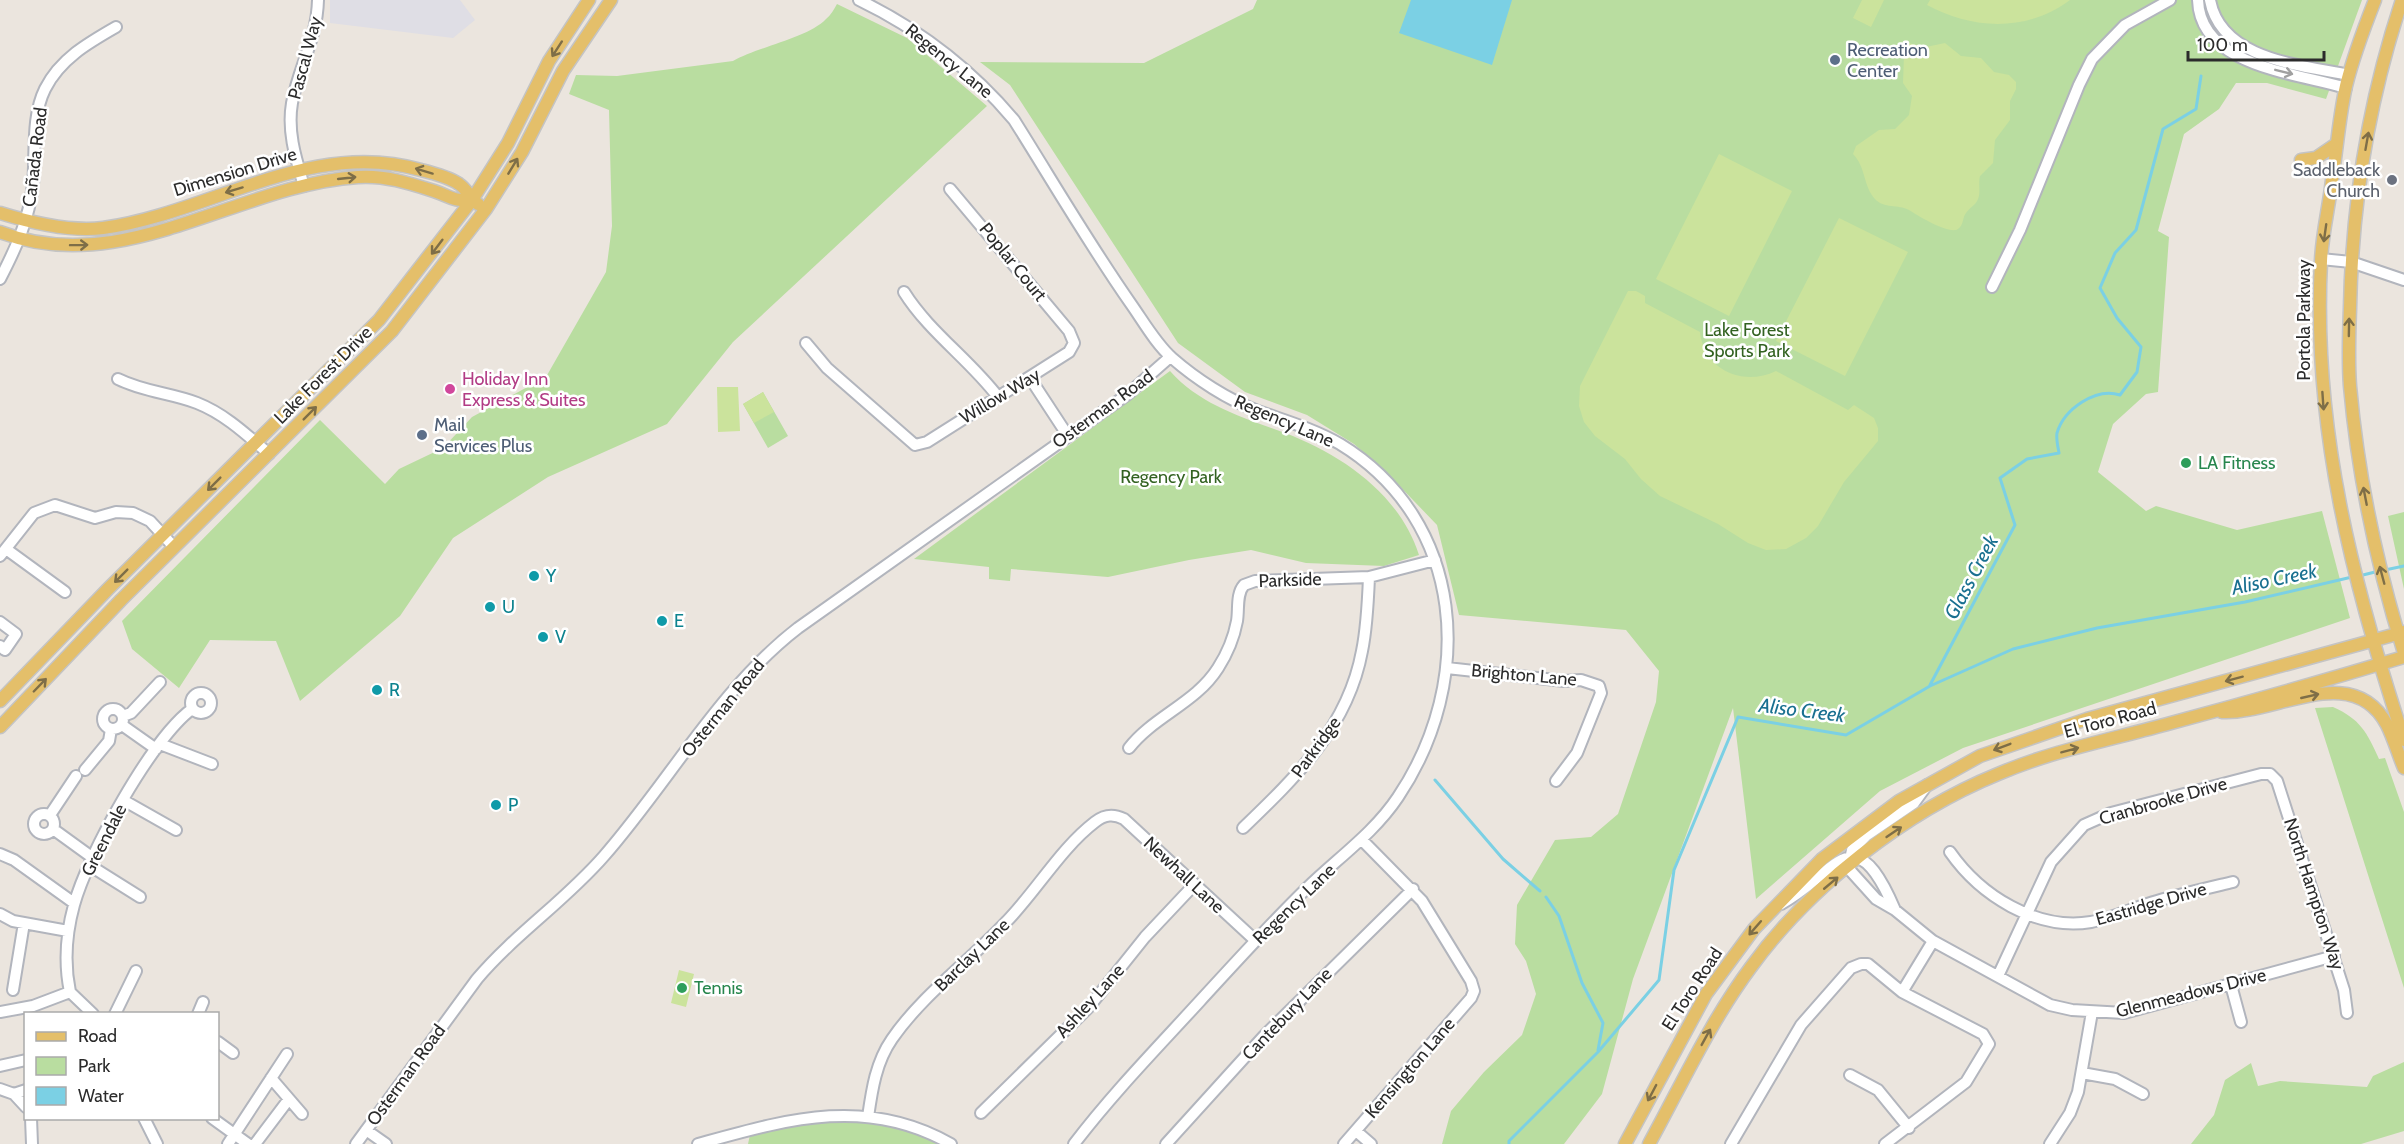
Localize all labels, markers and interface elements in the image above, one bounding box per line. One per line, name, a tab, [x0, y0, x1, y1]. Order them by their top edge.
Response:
street label: Pascal Way	[283, 14, 327, 102]
street label: Regency Lane	[901, 19, 997, 103]
scale bar	[2188, 24, 2324, 62]
text: 100 m	[2197, 34, 2248, 56]
place label: Recreation Center	[1847, 39, 1928, 82]
one-way arrow	[551, 40, 563, 57]
marker: Recreation Center	[1828, 53, 1842, 67]
one-way arrow	[2274, 66, 2293, 78]
street label: Cañada Road	[18, 106, 52, 208]
one-way arrow	[2362, 132, 2373, 152]
street label: Dimension Drive	[171, 143, 299, 201]
one-way arrow	[507, 158, 519, 175]
place label: Saddleback Church	[2293, 159, 2381, 202]
one-way arrow	[415, 165, 434, 176]
one-way arrow	[336, 172, 356, 183]
marker: Saddleback Church	[2385, 173, 2399, 187]
one-way arrow	[225, 185, 244, 196]
street label: Poplar Court	[975, 218, 1051, 306]
one-way arrow	[2319, 223, 2330, 243]
one-way arrow	[68, 239, 88, 251]
one-way arrow	[431, 239, 444, 255]
street label: Portola Parkway	[2293, 259, 2315, 381]
one-way arrow	[2343, 317, 2355, 337]
park label: Lake Forest Sports Park	[1704, 319, 1791, 362]
street label: Lake Forest Drive	[269, 321, 377, 429]
street label: Willow Way	[956, 363, 1044, 429]
street label: Osterman Road	[1048, 365, 1158, 453]
place label: Holiday Inn Express & Suites	[462, 368, 586, 411]
marker: Holiday Inn Express & Suites	[443, 382, 457, 396]
street label: Regency Lane	[1231, 390, 1337, 452]
one-way arrow	[2318, 391, 2329, 411]
one-way arrow	[303, 405, 318, 420]
place label: Mail Services Plus	[434, 414, 532, 457]
marker: Mail Services Plus	[415, 428, 429, 442]
place label: LA Fitness	[2198, 452, 2276, 474]
marker: LA Fitness	[2179, 456, 2193, 470]
park label: Regency Park	[1120, 466, 1223, 488]
one-way arrow	[207, 477, 222, 491]
one-way arrow	[2359, 487, 2370, 507]
water label: Glass Creek	[1939, 530, 2004, 623]
water label: Aliso Creek	[2228, 558, 2320, 600]
place label: Y	[545, 565, 557, 587]
one-way arrow	[2376, 566, 2387, 585]
one-way arrow	[114, 568, 129, 583]
street label: Parkside	[1258, 568, 1322, 592]
marker: Y	[527, 569, 541, 583]
place label: U	[502, 596, 515, 618]
marker: U	[483, 600, 497, 614]
place label: E	[674, 610, 684, 632]
marker: E	[655, 614, 669, 628]
place label: V	[555, 626, 566, 648]
marker: V	[536, 630, 550, 644]
street label: Osterman Road	[677, 655, 769, 761]
street label: Brighton Lane	[1470, 659, 1578, 691]
one-way arrow	[2225, 674, 2244, 685]
one-way arrow	[33, 677, 47, 692]
place label: R	[389, 679, 400, 701]
marker: R	[370, 683, 384, 697]
one-way arrow	[2300, 689, 2319, 701]
water label: Aliso Creek	[1757, 693, 1848, 727]
street label: El Toro Road	[2061, 697, 2159, 743]
street label: Parkridge	[1286, 712, 1346, 782]
one-way arrow	[1993, 743, 2012, 754]
one-way arrow	[2060, 743, 2079, 755]
street label: Cranbrooke Drive	[2097, 772, 2229, 830]
place label: P	[508, 794, 518, 816]
marker: P	[489, 798, 503, 812]
street label: Greendale	[77, 800, 131, 880]
street label: North Hampton Way	[2279, 815, 2349, 973]
one-way arrow	[1885, 825, 1902, 837]
street label: Newhall Lane	[1139, 832, 1229, 918]
street label: Regency Lane	[1248, 859, 1340, 949]
one-way arrow	[1823, 876, 1839, 889]
street label: Eastridge Drive	[2093, 878, 2209, 930]
street label: Barclay Lane	[930, 914, 1014, 996]
one-way arrow	[1748, 921, 1762, 936]
street label: El Toro Road	[1657, 943, 1727, 1035]
street label: Ashley Lane	[1051, 960, 1129, 1042]
street label: Cantebury Lane	[1237, 963, 1337, 1065]
street label: Glenmeadows Drive	[2114, 964, 2268, 1022]
place label: Tennis	[694, 977, 743, 999]
marker: Tennis	[675, 981, 689, 995]
legend	[24, 1012, 219, 1120]
street label: Kensington Lane	[1360, 1013, 1460, 1123]
street label: Osterman Road	[362, 1020, 450, 1130]
text: Road	[78, 1025, 117, 1047]
one-way arrow	[1700, 1029, 1712, 1046]
text: Park	[78, 1055, 111, 1077]
one-way arrow	[1646, 1084, 1658, 1101]
text: Water	[78, 1085, 124, 1107]

